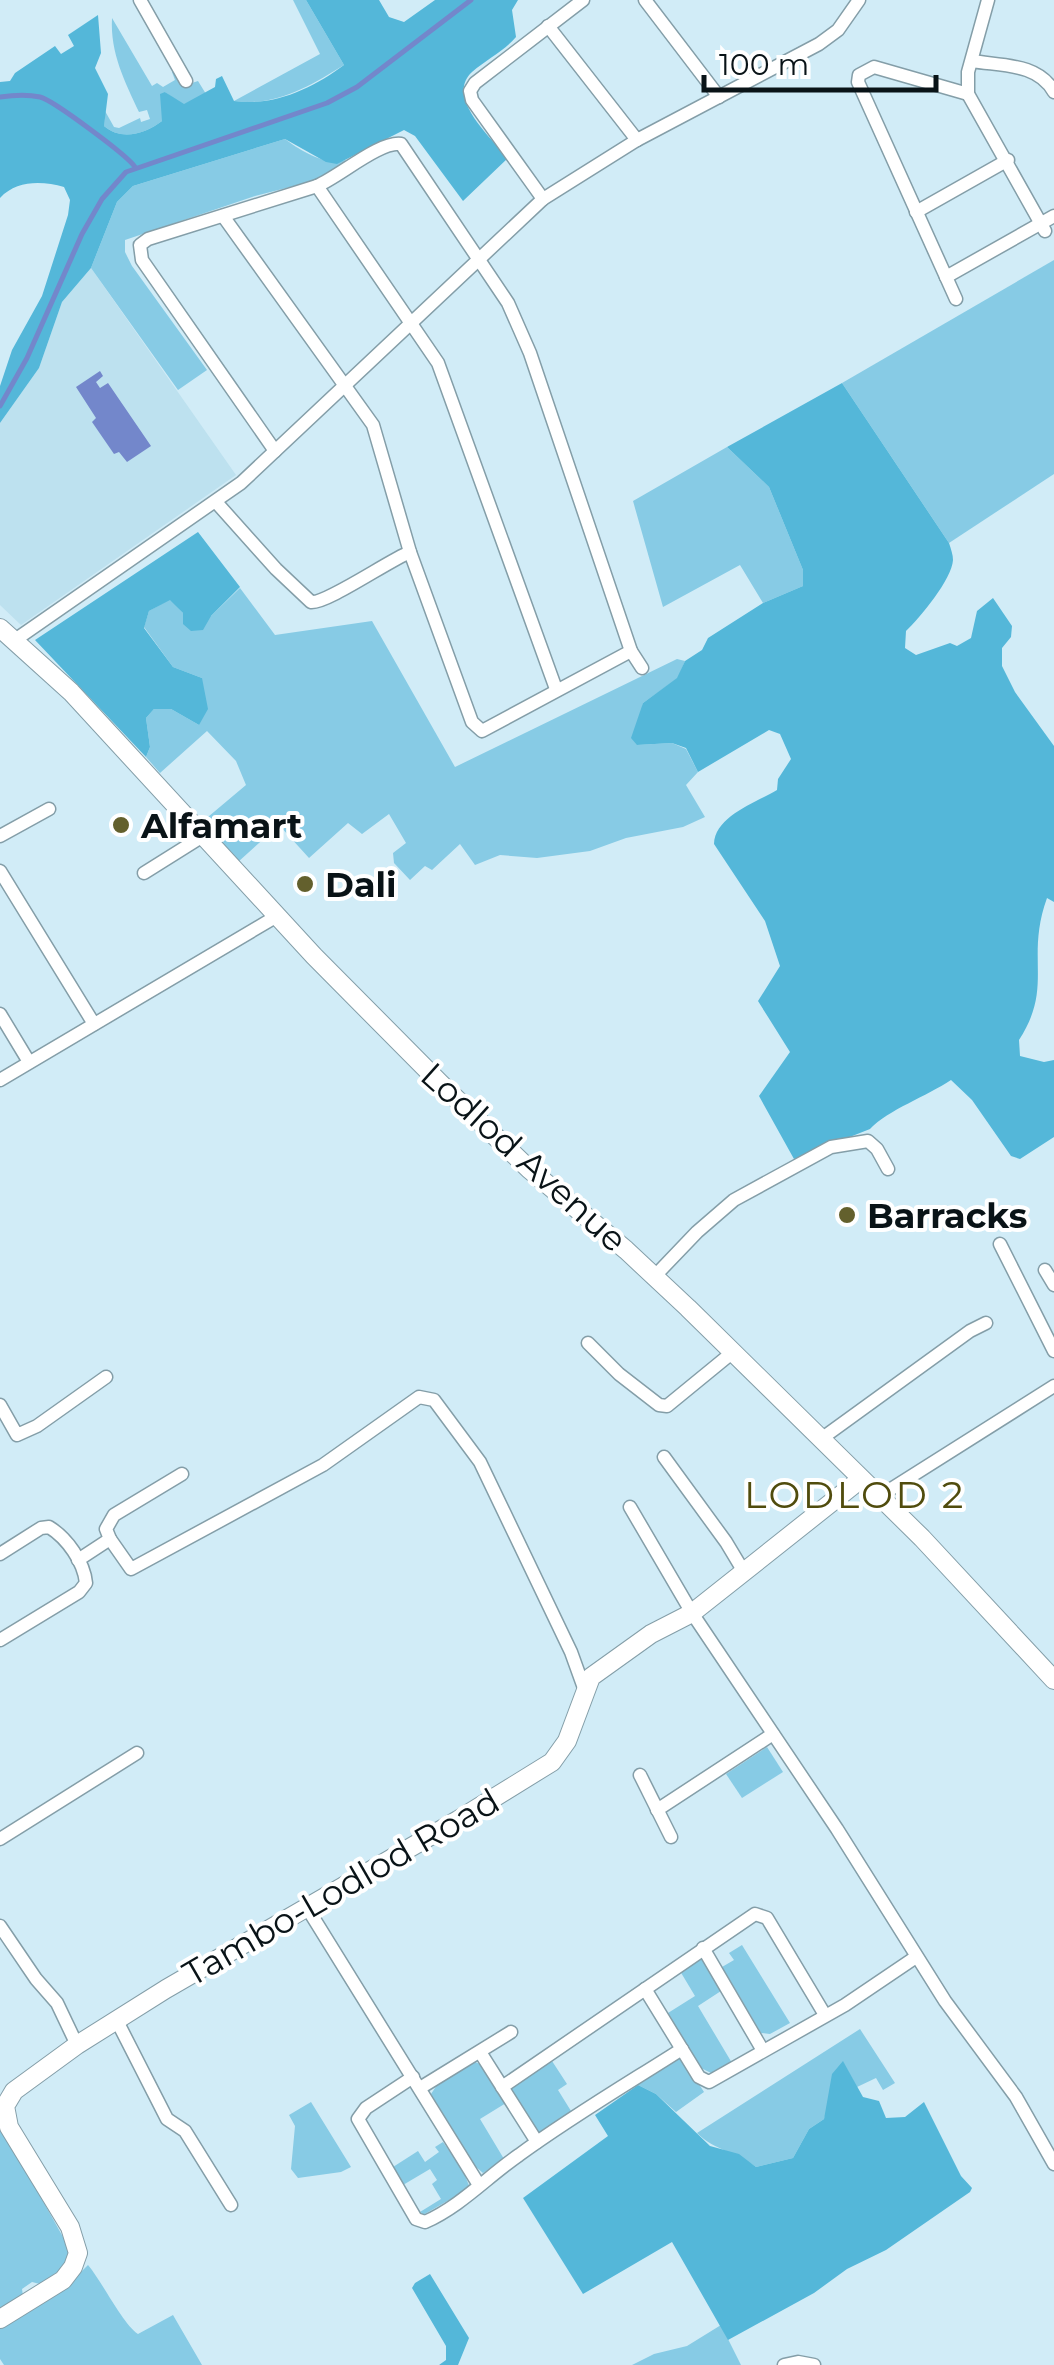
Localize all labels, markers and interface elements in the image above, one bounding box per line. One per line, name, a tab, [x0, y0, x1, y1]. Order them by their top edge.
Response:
scale bar	[704, 30, 936, 92]
text: 100 m	[719, 46, 809, 83]
place label: Alfamart	[140, 804, 302, 847]
marker: Alfamart	[110, 814, 132, 836]
place label: Dali	[325, 863, 397, 906]
marker: Dali	[294, 873, 316, 895]
street label: Lodlod Avenue	[412, 1053, 636, 1261]
place label: Barracks	[867, 1194, 1027, 1237]
marker: Barracks	[836, 1204, 858, 1226]
district label: LODLOD 2	[744, 1471, 966, 1518]
street label: Tambo-Lodlod Road	[175, 1779, 507, 1995]

